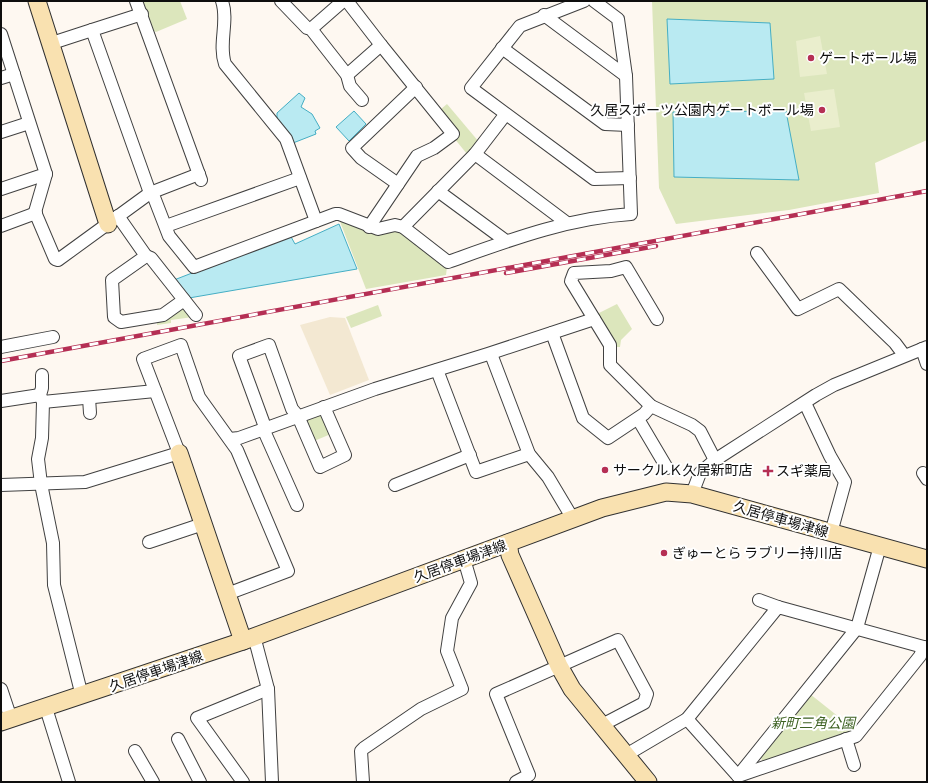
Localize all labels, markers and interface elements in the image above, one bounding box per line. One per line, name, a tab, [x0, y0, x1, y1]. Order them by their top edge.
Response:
place label: ゲートボール場	[819, 50, 917, 66]
marker: ゲートボール場	[806, 53, 816, 63]
place label: 久居スポーツ公園内ゲートボール場	[590, 102, 814, 118]
marker: 久居スポーツ公園内ゲートボール場	[817, 105, 827, 115]
place label: サークルＫ久居新町店	[613, 462, 753, 478]
place label: スギ薬局	[776, 463, 832, 479]
marker: サークルＫ久居新町店	[600, 465, 610, 475]
marker: スギ薬局	[763, 466, 773, 476]
street label: 久居停車場津線	[732, 498, 830, 540]
street label: 久居停車場津線	[411, 537, 509, 585]
place label: ぎゅーとら ラブリー持川店	[672, 545, 842, 561]
marker: ぎゅーとら ラブリー持川店	[659, 548, 669, 558]
street label: 久居停車場津線	[107, 647, 205, 695]
park label: 新町三角公園	[771, 715, 857, 731]

